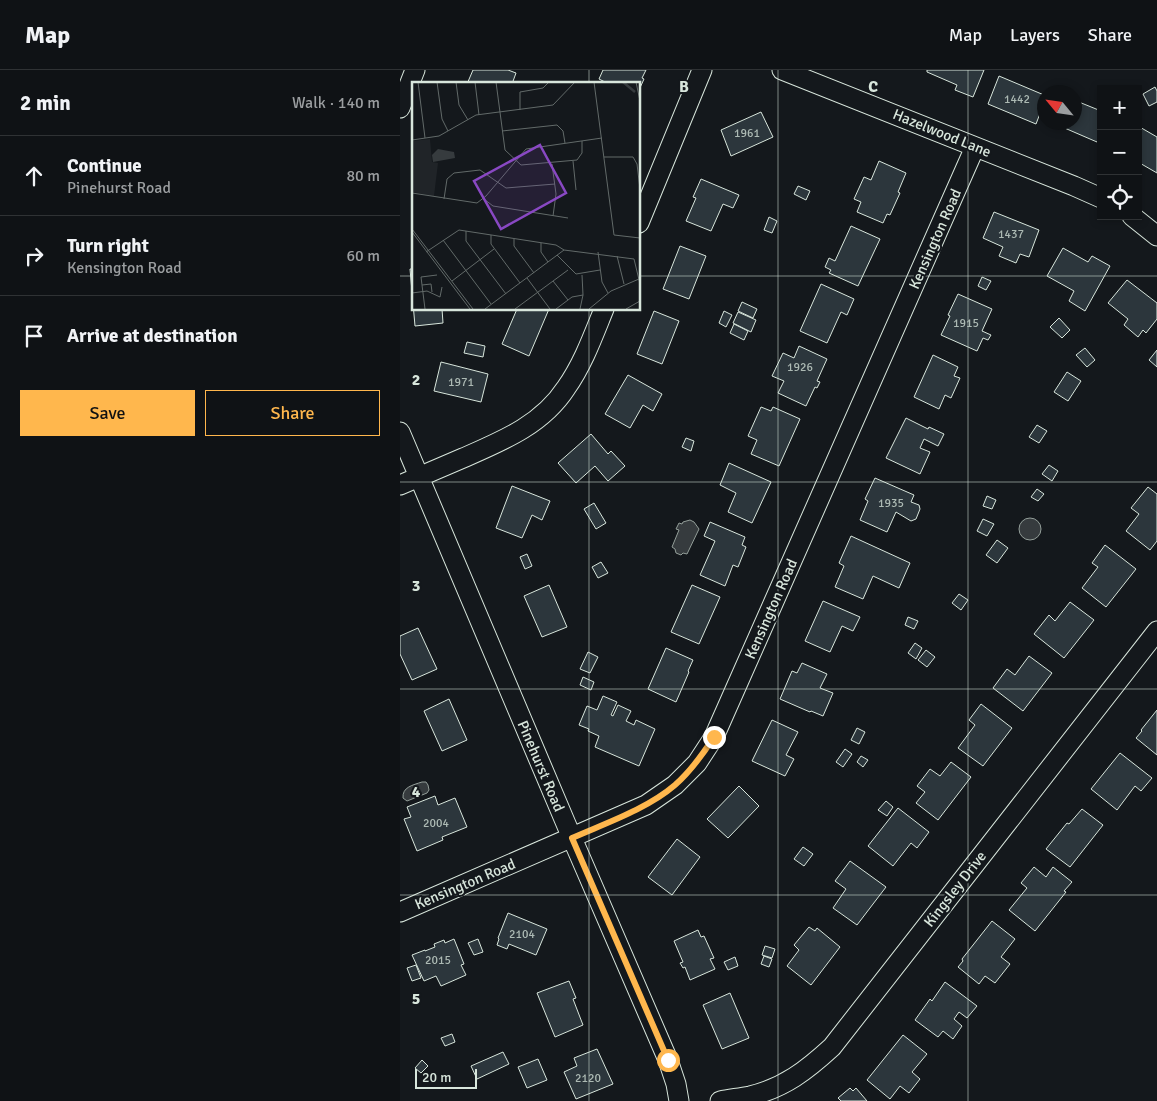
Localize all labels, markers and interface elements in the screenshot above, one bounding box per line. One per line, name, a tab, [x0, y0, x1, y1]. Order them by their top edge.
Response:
text: Map	[25, 20, 70, 50]
text: Map	[949, 24, 982, 46]
text: Layers	[1010, 24, 1060, 46]
text: Share	[1088, 24, 1132, 46]
text: B	[679, 77, 689, 97]
text: C	[868, 77, 878, 97]
inset map	[412, 82, 640, 310]
north arrow	[1037, 85, 1082, 130]
map controls	[1097, 85, 1142, 220]
button: +	[1097, 85, 1142, 130]
text: 2 min	[20, 90, 71, 116]
house number: 1442	[1004, 92, 1030, 107]
text: Walk · 140 m	[292, 93, 380, 113]
street label: Hazelwood Lane	[890, 105, 994, 161]
house number: 1961	[734, 126, 760, 141]
button: −	[1097, 130, 1142, 175]
text: Continue	[67, 154, 142, 178]
icon: ahead	[20, 162, 48, 190]
text: 80 m	[346, 166, 380, 186]
button: locate	[1097, 175, 1142, 220]
text: Pinehurst Road	[67, 178, 171, 198]
street label: Kensington Road	[905, 186, 965, 292]
house number: 1437	[998, 227, 1024, 242]
text: Turn right	[67, 234, 149, 258]
icon: right	[20, 242, 48, 270]
text: 60 m	[346, 246, 380, 266]
text: Kensington Road	[67, 258, 182, 278]
house number: 1915	[953, 316, 979, 331]
icon: arrive	[20, 322, 48, 350]
text: Arrive at destination	[67, 324, 238, 348]
house number: 1926	[787, 360, 813, 375]
text: 2	[412, 370, 420, 390]
house number: 1971	[448, 375, 474, 390]
button: Save	[20, 390, 195, 436]
button: Share	[205, 390, 380, 436]
house number: 1935	[878, 496, 904, 511]
street label: Kensington Road	[741, 556, 801, 662]
text: 3	[412, 576, 420, 596]
street label: Pinehurst Road	[514, 718, 568, 814]
route end	[703, 726, 726, 749]
text: 4	[412, 782, 421, 802]
house number: 2004	[423, 816, 449, 831]
street label: Kingsley Drive	[920, 848, 990, 930]
street label: Kensington Road	[412, 855, 518, 913]
house number: 2104	[509, 927, 535, 942]
house number: 2015	[425, 953, 451, 968]
text: 5	[412, 989, 420, 1009]
route start	[657, 1049, 680, 1072]
scale bar	[415, 1066, 478, 1089]
text: 20 m	[422, 1069, 451, 1086]
house number: 2120	[575, 1071, 601, 1086]

